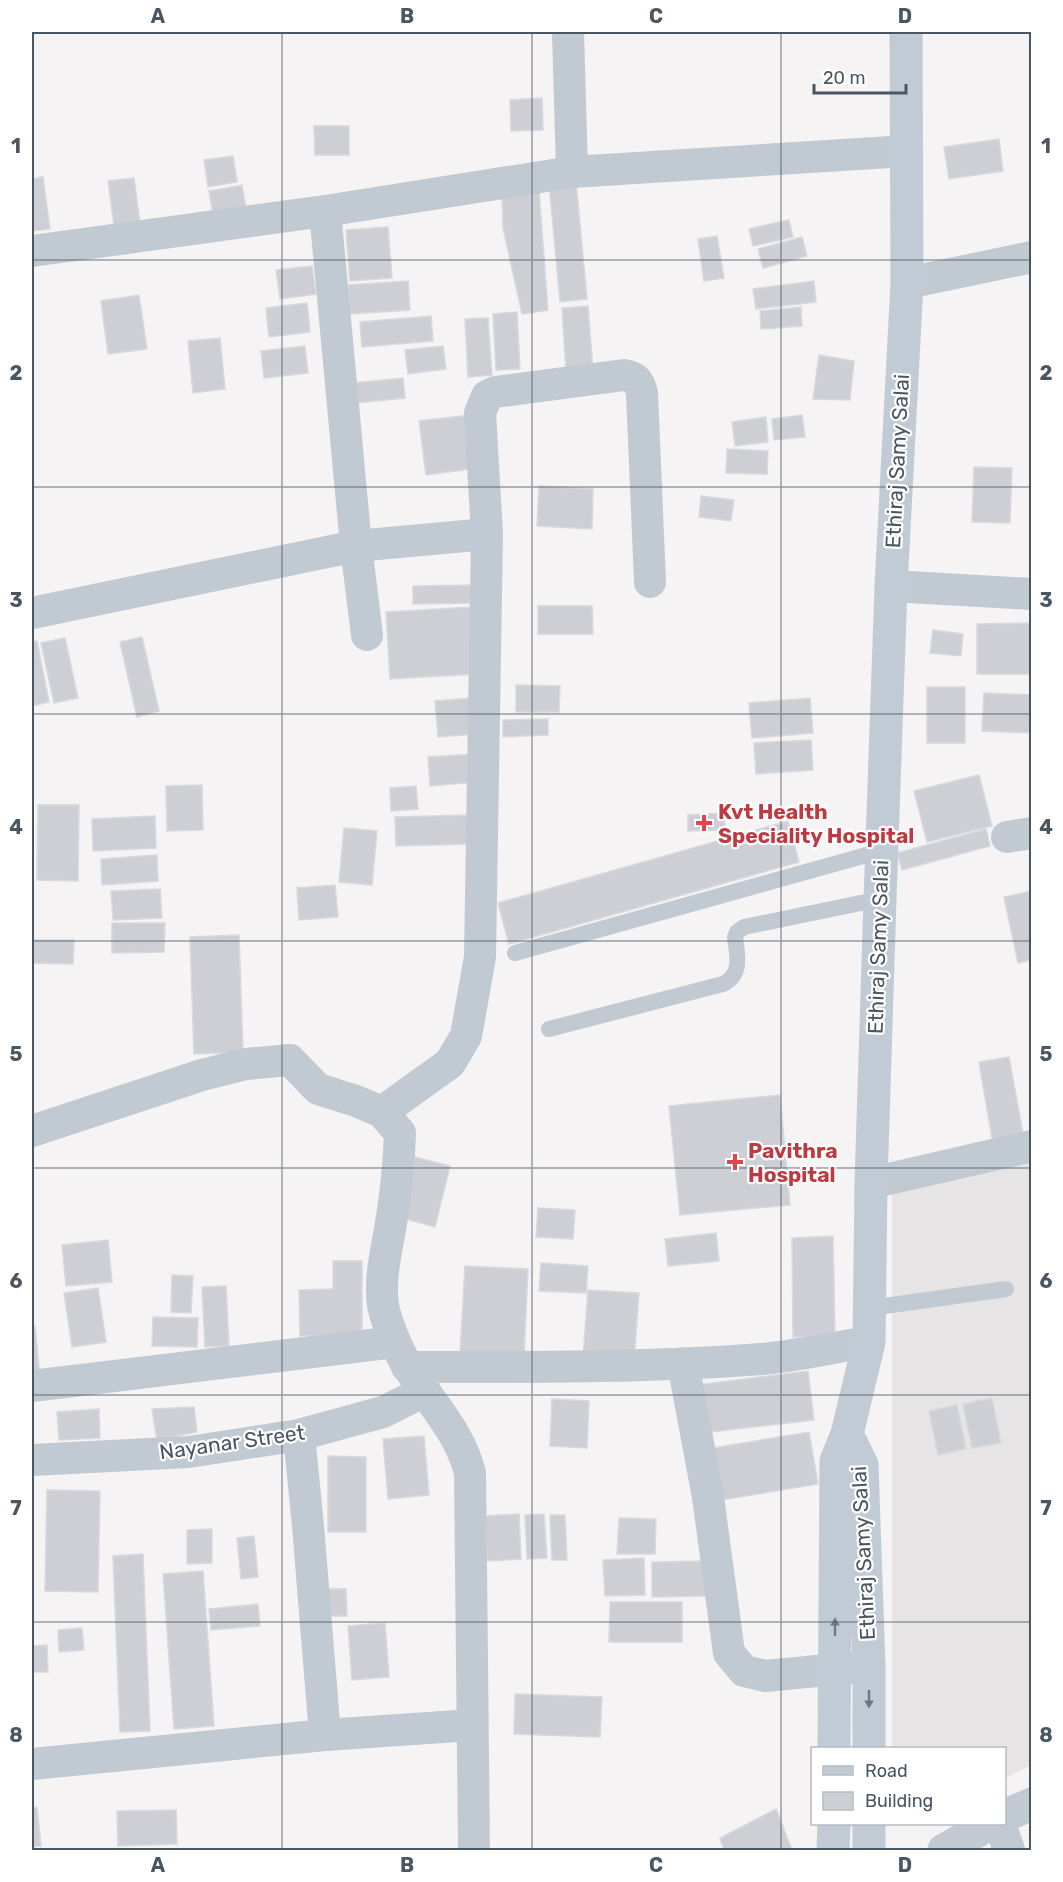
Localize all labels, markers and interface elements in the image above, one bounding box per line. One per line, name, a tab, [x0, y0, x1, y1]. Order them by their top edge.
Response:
text: A	[151, 4, 166, 28]
text: B	[400, 4, 414, 28]
text: C	[649, 4, 663, 28]
text: D	[898, 4, 912, 28]
scale bar	[814, 57, 906, 95]
text: 20 m	[823, 67, 865, 89]
text: 1	[11, 134, 21, 158]
text: 1	[1041, 134, 1051, 158]
text: 2	[10, 361, 23, 385]
text: 2	[1040, 361, 1053, 385]
street label: Ethiraj Samy Salai	[880, 373, 914, 549]
text: 3	[9, 588, 23, 612]
text: 3	[1039, 588, 1053, 612]
place label: Kvt Health Speciality Hospital	[718, 799, 914, 848]
marker: Kvt Health Speciality Hospital	[695, 814, 713, 832]
text: 4	[9, 815, 23, 839]
text: 4	[1039, 815, 1053, 839]
street label: Ethiraj Samy Salai	[862, 859, 894, 1035]
text: 5	[10, 1042, 23, 1066]
text: 5	[1040, 1042, 1053, 1066]
place label: Pavithra Hospital	[748, 1138, 838, 1187]
marker: Pavithra Hospital	[726, 1153, 744, 1171]
text: 6	[9, 1269, 23, 1293]
text: 6	[1039, 1269, 1053, 1293]
street label: Nayanar Street	[158, 1419, 306, 1465]
street label: Ethiraj Samy Salai	[846, 1465, 880, 1641]
text: 7	[10, 1496, 22, 1520]
text: 7	[1040, 1496, 1052, 1520]
one-way arrow	[830, 1618, 840, 1637]
one-way arrow	[864, 1689, 874, 1708]
text: 8	[9, 1723, 23, 1747]
text: 8	[1039, 1723, 1053, 1747]
legend	[811, 1747, 1006, 1825]
text: Road	[865, 1760, 908, 1782]
text: Building	[865, 1790, 933, 1812]
text: A	[151, 1853, 166, 1877]
text: B	[400, 1853, 414, 1877]
text: C	[649, 1853, 663, 1877]
text: D	[898, 1853, 912, 1877]

